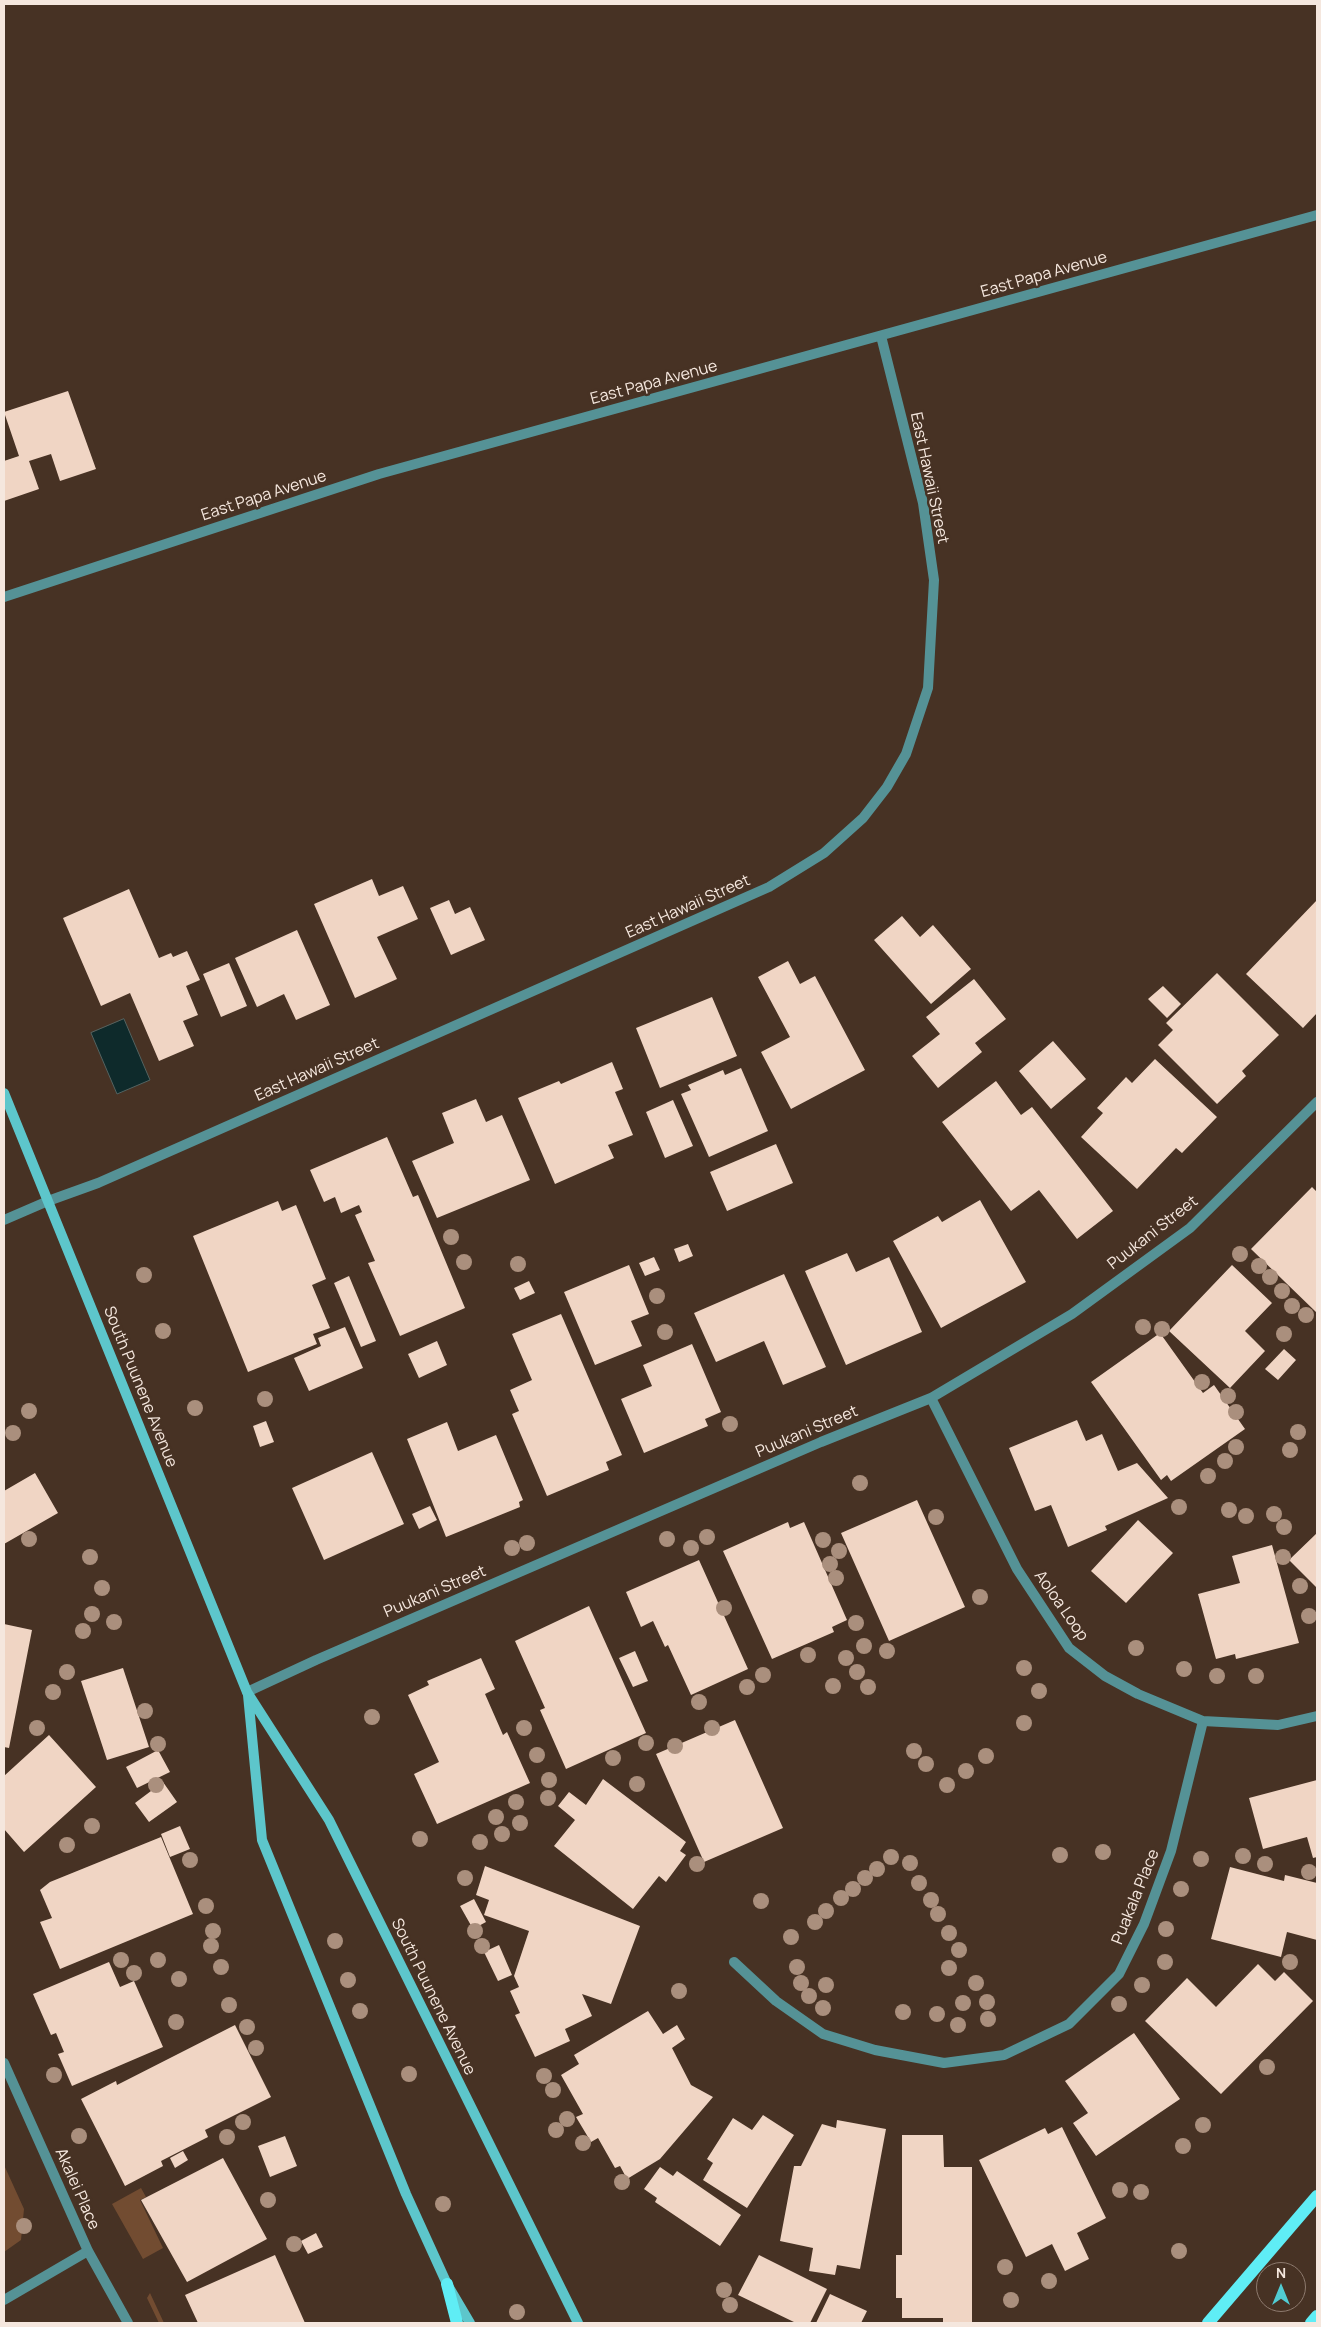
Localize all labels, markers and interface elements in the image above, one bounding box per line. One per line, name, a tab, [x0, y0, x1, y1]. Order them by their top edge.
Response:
street label: East Papa Avenue	[979, 248, 1109, 302]
street label: East Papa Avenue	[588, 357, 720, 409]
street label: East Hawaii Street	[906, 411, 952, 545]
street label: East Papa Avenue	[199, 467, 329, 525]
street label: East Hawaii Street	[623, 871, 753, 943]
street label: East Hawaii Street	[252, 1034, 382, 1106]
street label: Puukani Street	[1104, 1192, 1202, 1274]
street label: South Puunene Avenue	[99, 1304, 181, 1470]
street label: Puukani Street	[753, 1402, 861, 1462]
street label: Puukani Street	[381, 1562, 489, 1622]
street label: Aoloa Loop	[1030, 1567, 1092, 1645]
street label: Puakala Place	[1108, 1847, 1164, 1947]
street label: South Puunene Avenue	[387, 1916, 479, 2078]
street label: Akalei Place	[50, 2145, 104, 2233]
north arrow	[1256, 2262, 1306, 2312]
text: N	[1276, 2263, 1286, 2282]

